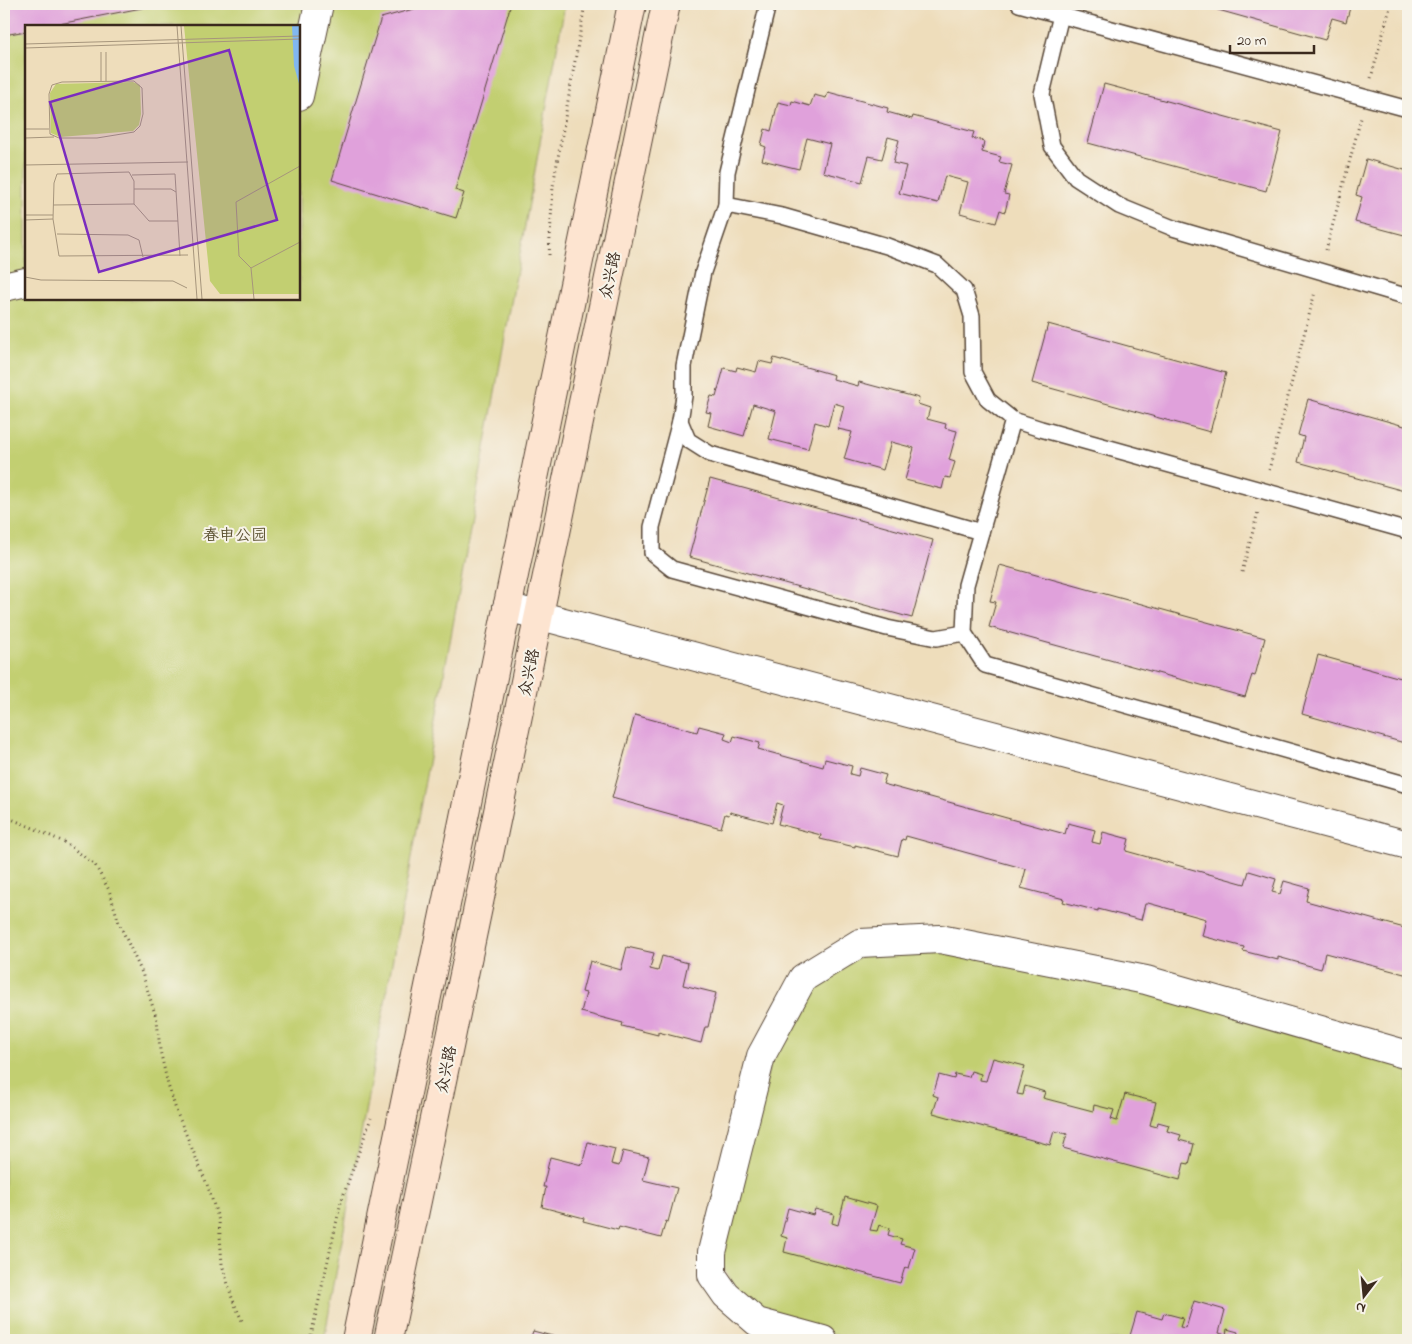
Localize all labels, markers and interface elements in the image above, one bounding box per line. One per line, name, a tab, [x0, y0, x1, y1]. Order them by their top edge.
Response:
scale bar	[1230, 22, 1313, 54]
inset map	[25, 25, 300, 300]
text: 20 m	[1237, 30, 1267, 52]
street label: 众兴路	[594, 249, 628, 301]
park label: 春申公园	[203, 524, 267, 548]
street label: 众兴路	[513, 646, 547, 698]
street label: 众兴路	[430, 1043, 464, 1095]
north arrow	[1340, 1272, 1390, 1322]
text: N	[1353, 1296, 1368, 1318]

